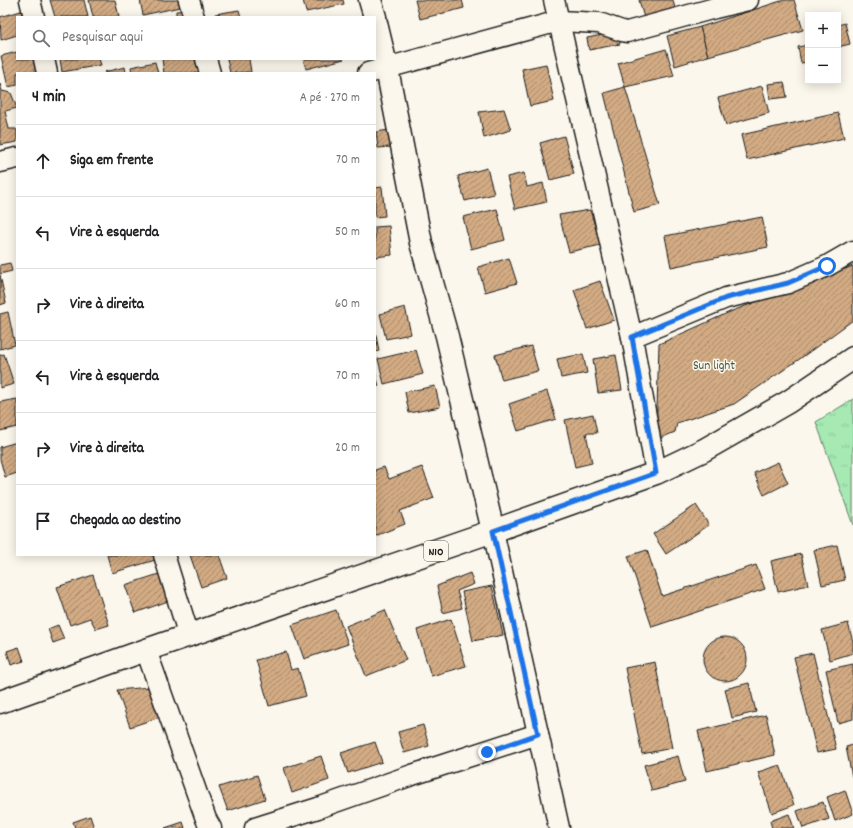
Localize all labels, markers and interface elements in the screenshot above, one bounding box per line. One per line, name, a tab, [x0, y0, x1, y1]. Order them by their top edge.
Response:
map controls	[805, 12, 841, 84]
button: +	[805, 12, 841, 48]
search box	[16, 16, 376, 60]
icon: search	[30, 27, 52, 49]
text: Pesquisar aqui	[62, 27, 143, 49]
button: −	[805, 48, 841, 84]
text: 4 min	[32, 86, 66, 110]
text: A pé · 270 m	[300, 89, 360, 108]
icon: ahead	[32, 150, 54, 172]
text: Siga em frente	[70, 150, 153, 172]
text: 70 m	[336, 151, 360, 170]
icon: left	[32, 222, 54, 244]
text: Vire à esquerda	[70, 222, 159, 244]
text: 50 m	[335, 223, 360, 242]
route start	[818, 257, 836, 275]
icon: right	[32, 294, 54, 316]
text: Vire à direita	[70, 294, 144, 316]
text: 60 m	[335, 295, 360, 314]
park label: Sun light	[693, 357, 735, 376]
icon: left	[32, 366, 54, 388]
text: Vire à esquerda	[70, 366, 159, 388]
text: 70 m	[336, 367, 360, 386]
icon: right	[32, 438, 54, 460]
text: Vire à direita	[70, 438, 144, 460]
text: 20 m	[335, 439, 360, 458]
icon: arrive	[32, 510, 54, 532]
text: Chegada ao destino	[70, 510, 181, 532]
road number: N10	[424, 541, 448, 561]
route end	[478, 743, 496, 761]

